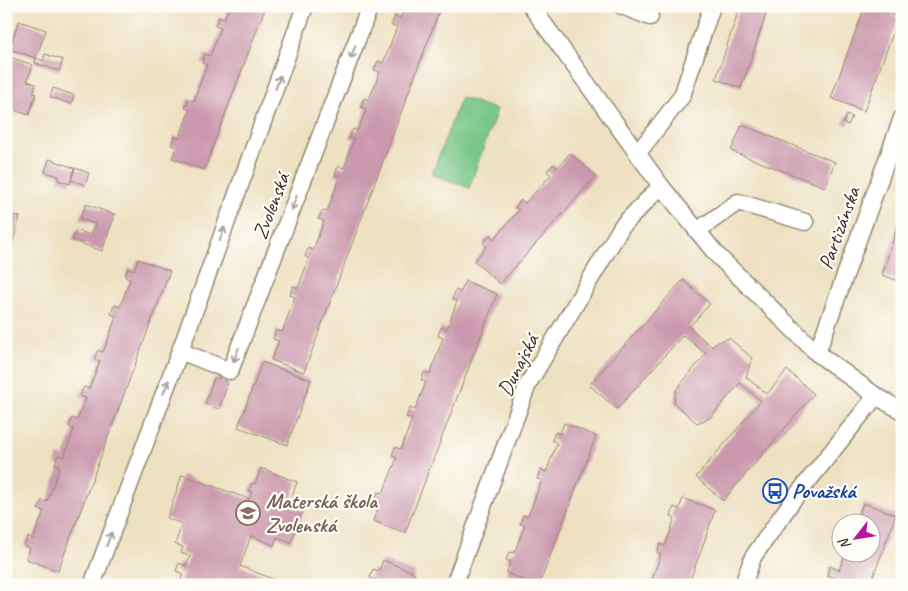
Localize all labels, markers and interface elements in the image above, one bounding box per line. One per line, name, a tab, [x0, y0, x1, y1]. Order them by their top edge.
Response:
one-way arrow	[348, 44, 357, 59]
one-way arrow	[274, 74, 283, 90]
street label: Zvolenská	[247, 168, 296, 243]
street label: Partizánska	[812, 182, 867, 273]
one-way arrow	[289, 196, 298, 211]
one-way arrow	[218, 227, 227, 243]
street label: Dunajská	[491, 328, 545, 400]
one-way arrow	[231, 347, 240, 362]
one-way arrow	[162, 379, 171, 395]
bus stop icon: Považská	[762, 478, 788, 504]
place label: Považská	[792, 478, 857, 504]
place label: Materská škola Zvolenská	[266, 488, 378, 538]
school or university icon: Materská škola Zvolenská	[235, 500, 261, 526]
north arrow	[830, 514, 880, 564]
one-way arrow	[105, 532, 114, 547]
text: N	[835, 534, 855, 553]

